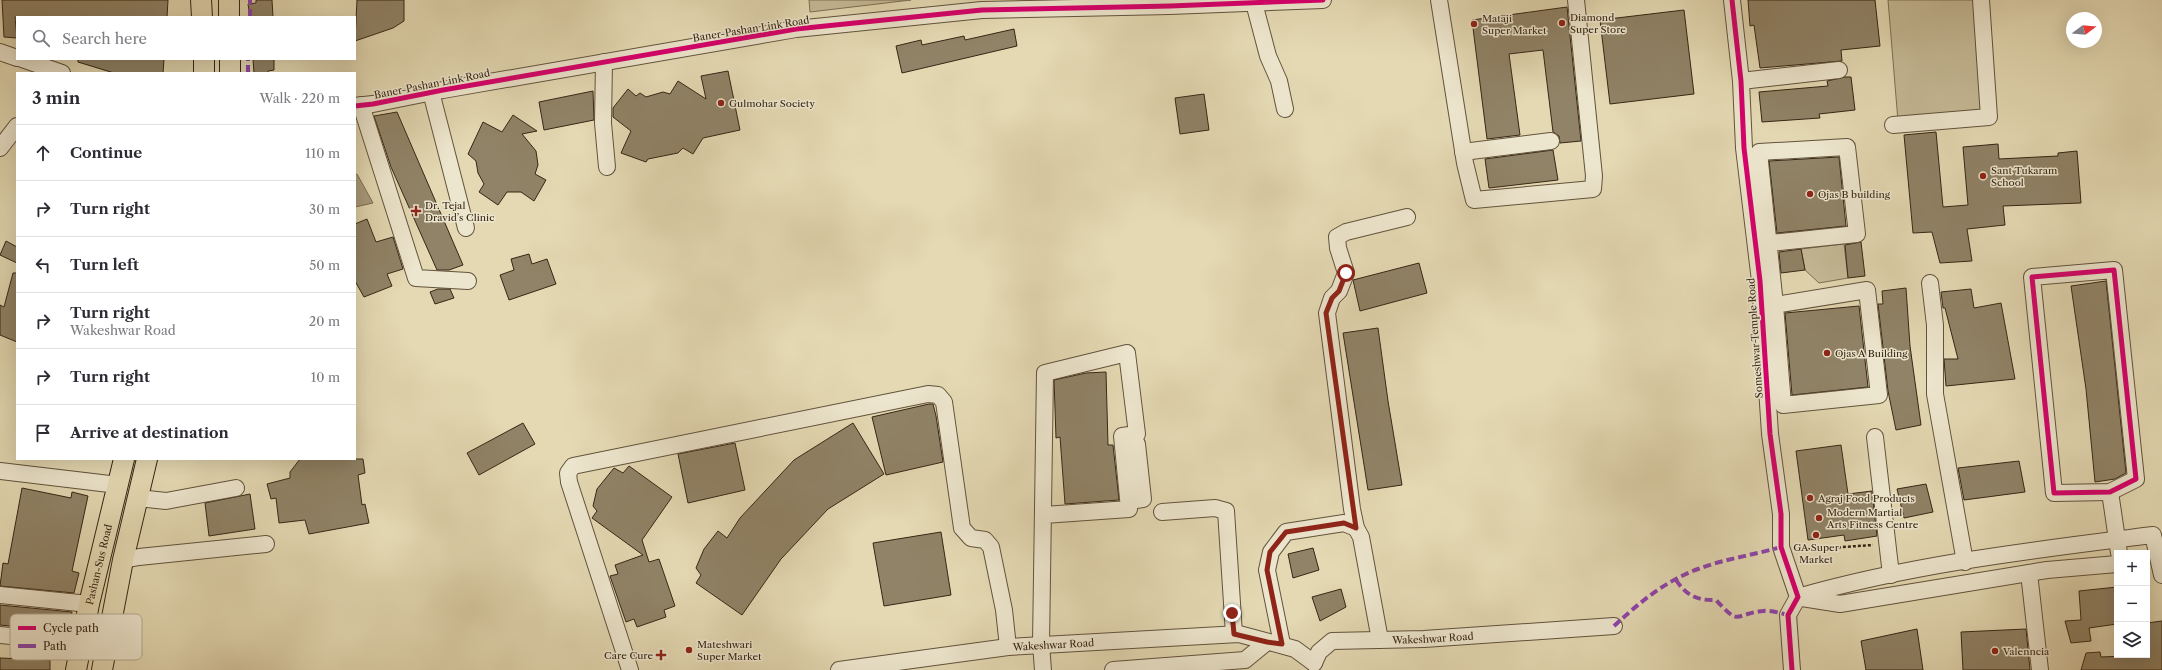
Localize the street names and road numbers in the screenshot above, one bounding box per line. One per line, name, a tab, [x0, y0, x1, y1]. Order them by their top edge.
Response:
street label: Baner-Pashan Link Road	[692, 13, 810, 45]
street label: Baner-Pashan Link Road	[373, 66, 491, 102]
street label: Someshwar Temple Road	[1744, 277, 1766, 399]
street label: Pashan-Sus Road	[83, 523, 115, 606]
street label: Wakeshwar Road	[1391, 629, 1474, 646]
street label: Wakeshwar Road	[1011, 636, 1094, 653]

